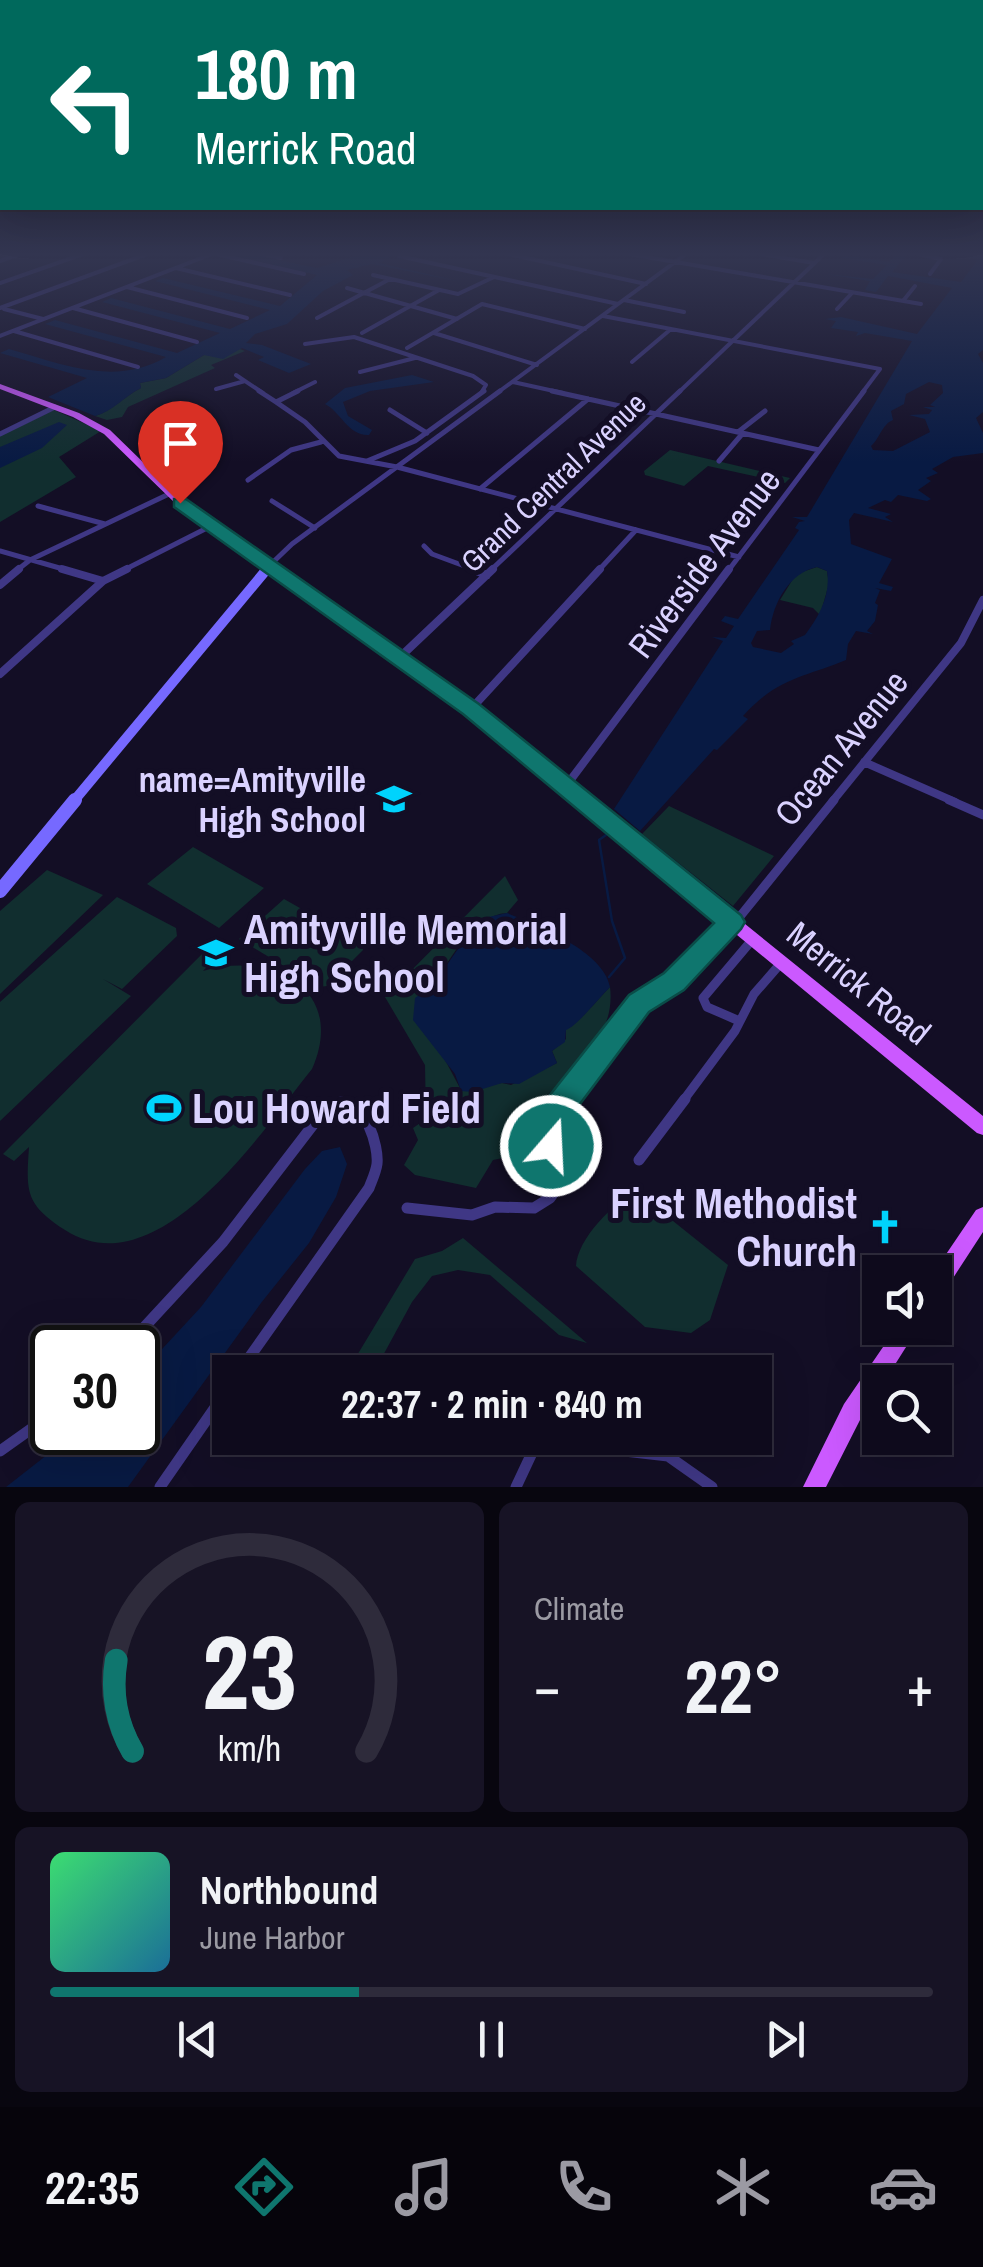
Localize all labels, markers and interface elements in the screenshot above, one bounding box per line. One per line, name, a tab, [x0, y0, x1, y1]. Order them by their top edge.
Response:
text: 180 m	[195, 27, 358, 121]
icon: left	[30, 40, 160, 170]
text: Merrick Road	[195, 117, 416, 178]
street label: Grand Central Avenue	[452, 383, 654, 581]
pin	[138, 401, 223, 504]
icon: arrive	[153, 416, 208, 471]
street label: Riverside Avenue	[617, 459, 791, 667]
street label: Ocean Avenue	[764, 660, 918, 836]
place label: name=Amityville High School	[139, 756, 366, 843]
school or university icon: name=Amityville High School	[375, 780, 413, 818]
place label: Amityville Memorial High School	[244, 901, 568, 1005]
street label: Merrick Road	[777, 911, 941, 1055]
school or university icon: Amityville Memorial High School	[197, 934, 235, 972]
place label: Lou Howard Field	[192, 1080, 481, 1136]
sports icon: Lou Howard Field	[145, 1089, 183, 1127]
position arrow	[499, 1094, 603, 1198]
place label: First Methodist Church	[610, 1175, 857, 1279]
church icon: First Methodist Church	[866, 1208, 904, 1246]
map controls	[862, 1255, 952, 1455]
button: sound	[862, 1255, 952, 1345]
speed limit sign: 30	[30, 1325, 160, 1455]
button: search	[862, 1365, 952, 1455]
text: 22:37 · 2 min · 840 m	[341, 1379, 643, 1430]
text: Climate	[534, 1587, 624, 1630]
text: 23	[202, 1601, 297, 1741]
text: 22°	[684, 1635, 783, 1736]
text: −	[534, 1649, 560, 1723]
text: +	[907, 1649, 933, 1723]
text: km/h	[218, 1724, 281, 1772]
text: Northbound	[200, 1865, 378, 1916]
text: June Harbor	[200, 1916, 344, 1959]
icon: previous	[170, 2012, 225, 2067]
icon: pause	[464, 2012, 519, 2067]
icon: next	[758, 2012, 813, 2067]
icon: directions	[229, 2152, 299, 2222]
icon: music	[389, 2152, 459, 2222]
icon: phone	[549, 2152, 619, 2222]
icon: climate	[708, 2152, 778, 2222]
icon: car	[868, 2152, 938, 2222]
text: 22:35	[45, 2157, 139, 2218]

